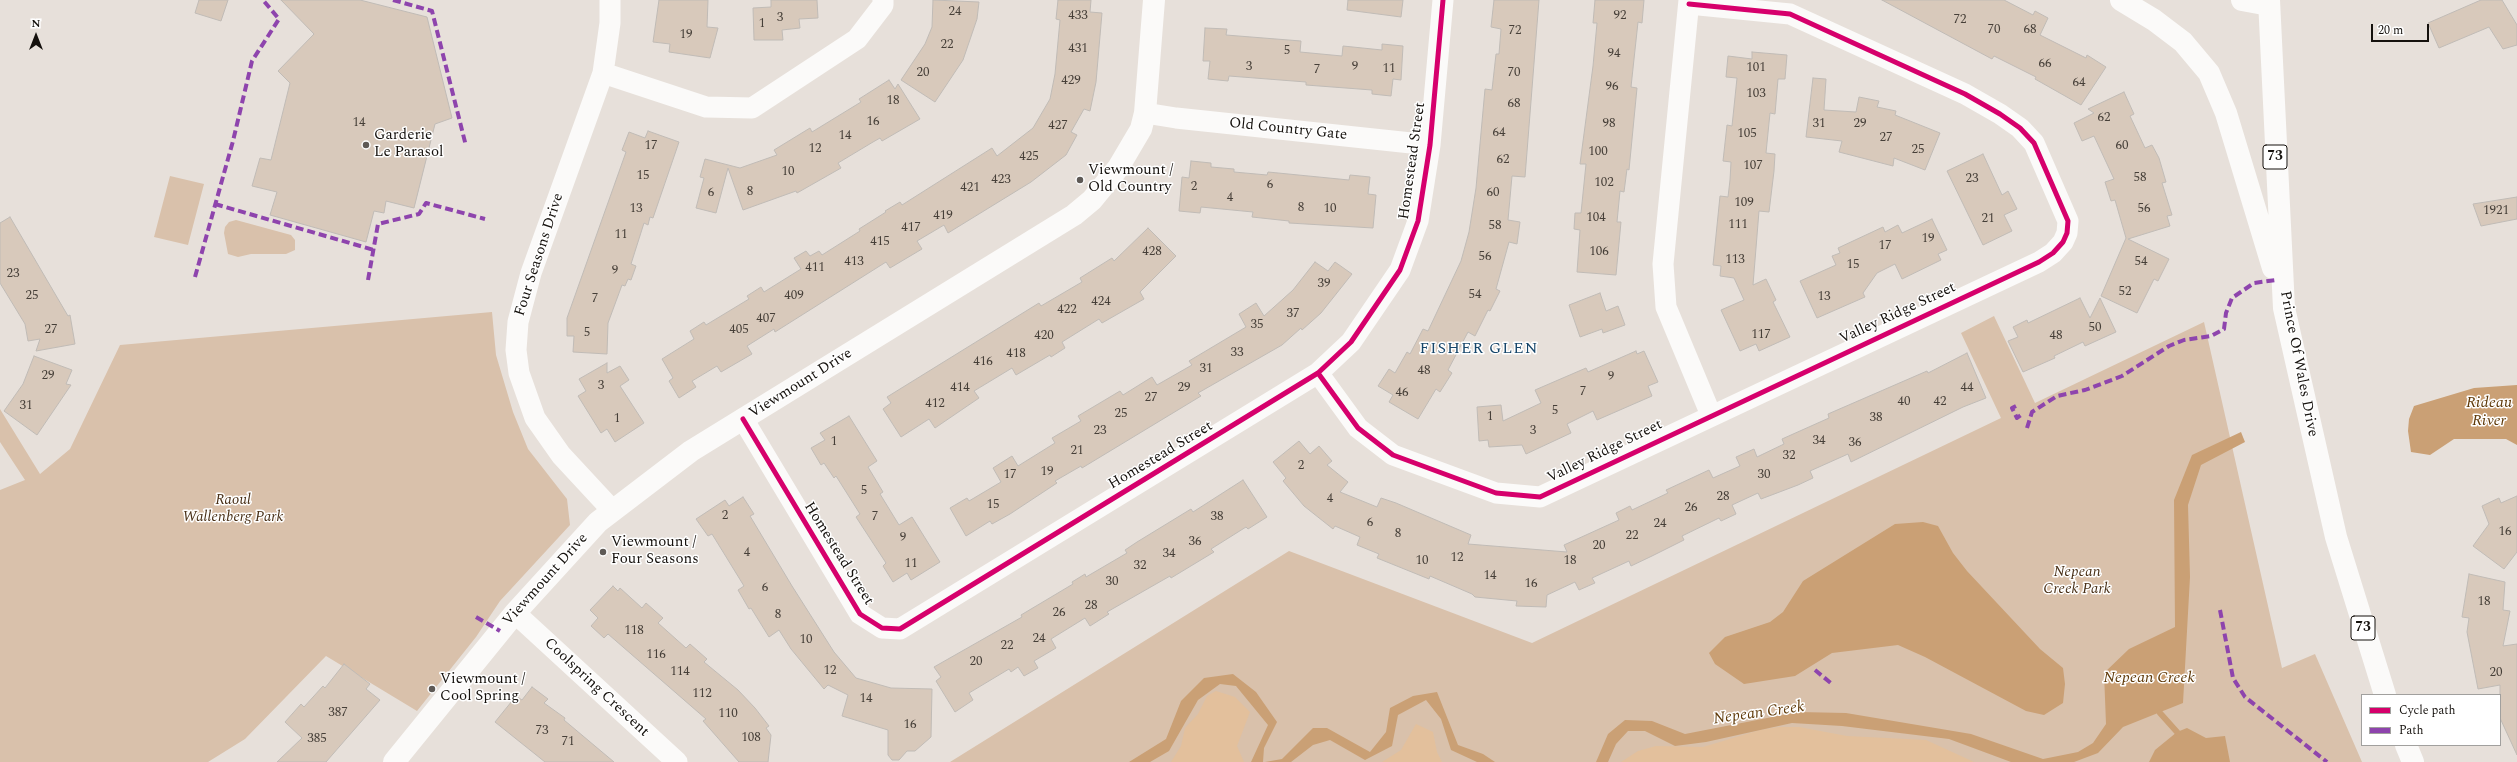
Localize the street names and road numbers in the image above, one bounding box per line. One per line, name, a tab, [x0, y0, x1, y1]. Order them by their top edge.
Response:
street label: Homestead Street	[1396, 101, 1430, 221]
street label: Old Country Gate	[1228, 115, 1348, 145]
road number: 73	[2263, 145, 2287, 169]
street label: Four Seasons Drive	[512, 191, 568, 319]
street label: Valley Ridge Street	[1837, 279, 1959, 349]
street label: Prince Of Wales Drive	[2275, 289, 2321, 439]
street label: Viewmount Drive	[746, 345, 856, 423]
street label: Valley Ridge Street	[1544, 416, 1666, 488]
street label: Homestead Street	[1106, 418, 1216, 494]
street label: Homestead Street	[799, 499, 877, 609]
street label: Viewmount Drive	[500, 530, 592, 630]
road number: 73	[2351, 616, 2375, 640]
street label: Coolspring Crescent	[540, 635, 652, 741]

